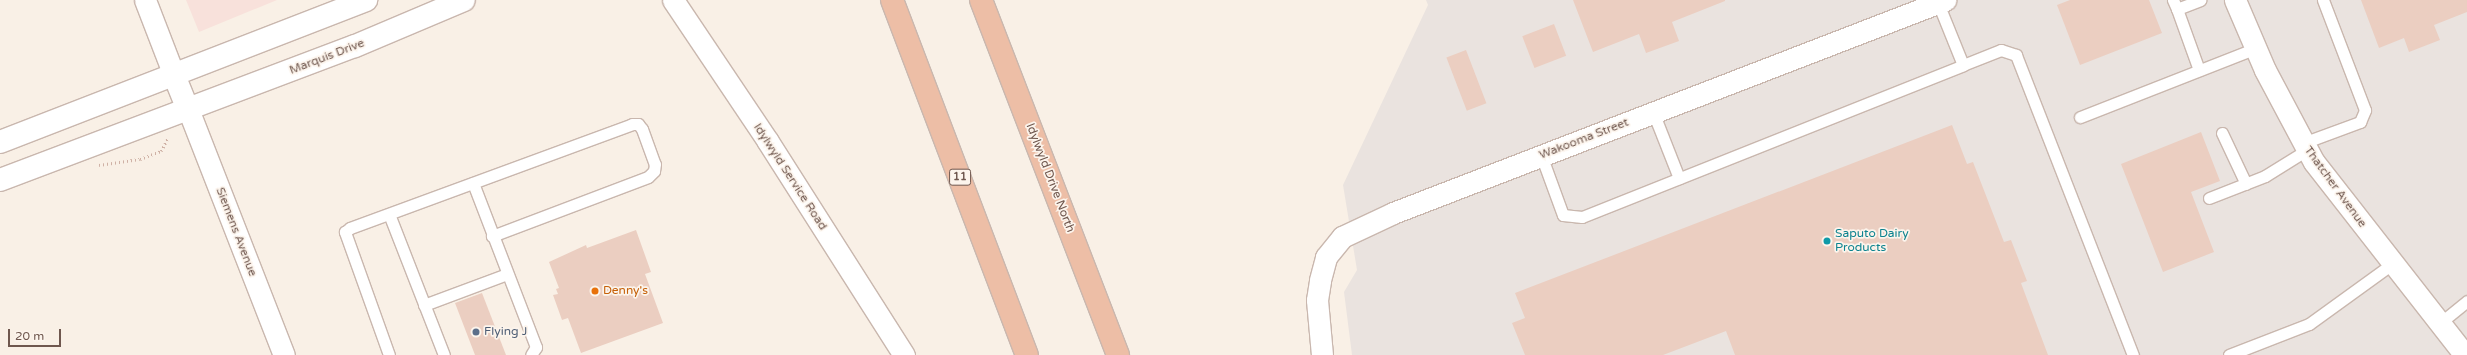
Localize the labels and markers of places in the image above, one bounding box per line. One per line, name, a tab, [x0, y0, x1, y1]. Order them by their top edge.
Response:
place label: Saputo Dairy Products	[1835, 227, 1909, 255]
marker: Saputo Dairy Products	[1822, 236, 1832, 246]
place label: Denny's	[603, 284, 648, 298]
marker: Denny's	[590, 286, 600, 296]
place label: Flying J	[484, 325, 527, 339]
marker: Flying J	[471, 327, 481, 337]

